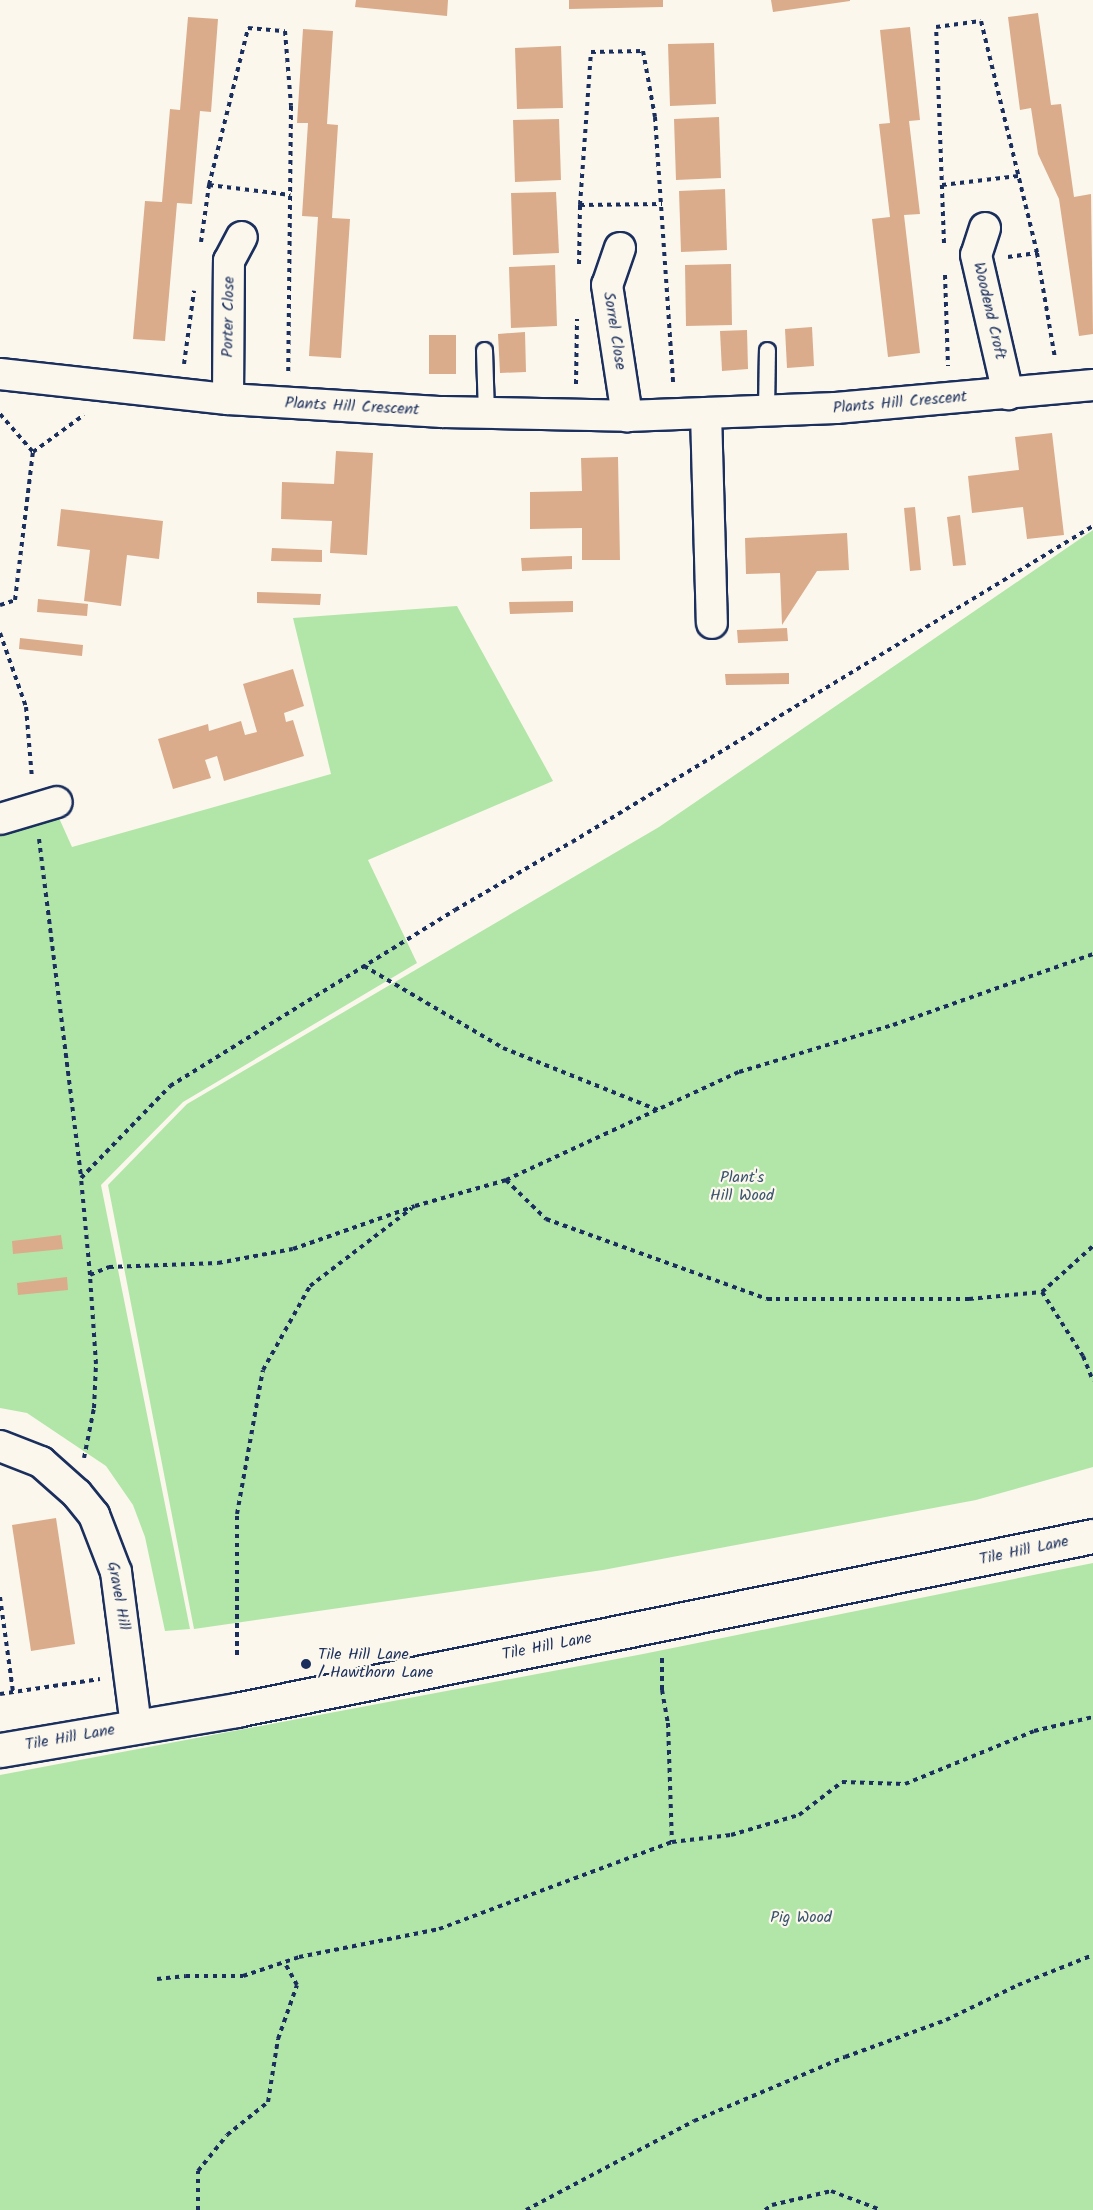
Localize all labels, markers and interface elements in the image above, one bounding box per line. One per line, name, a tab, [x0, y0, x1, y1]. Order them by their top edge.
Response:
street label: Woodend Croft	[968, 260, 1010, 362]
street label: Porter Close	[219, 276, 239, 358]
street label: Sorrel Close	[598, 291, 630, 371]
street label: Plants Hill Crescent	[832, 388, 968, 418]
street label: Plants Hill Crescent	[284, 394, 420, 420]
park label: Plant's Hill Wood	[710, 1168, 774, 1206]
street label: Tile Hill Lane	[978, 1532, 1070, 1570]
street label: Gravel Hill	[103, 1560, 133, 1632]
street label: Tile Hill Lane	[501, 1629, 593, 1665]
place label: Tile Hill Lane / Hawthorn Lane	[318, 1645, 433, 1683]
marker: Tile Hill Lane / Hawthorn Lane	[299, 1657, 313, 1671]
street label: Tile Hill Lane	[24, 1721, 116, 1755]
park label: Pig Wood	[770, 1908, 832, 1928]

